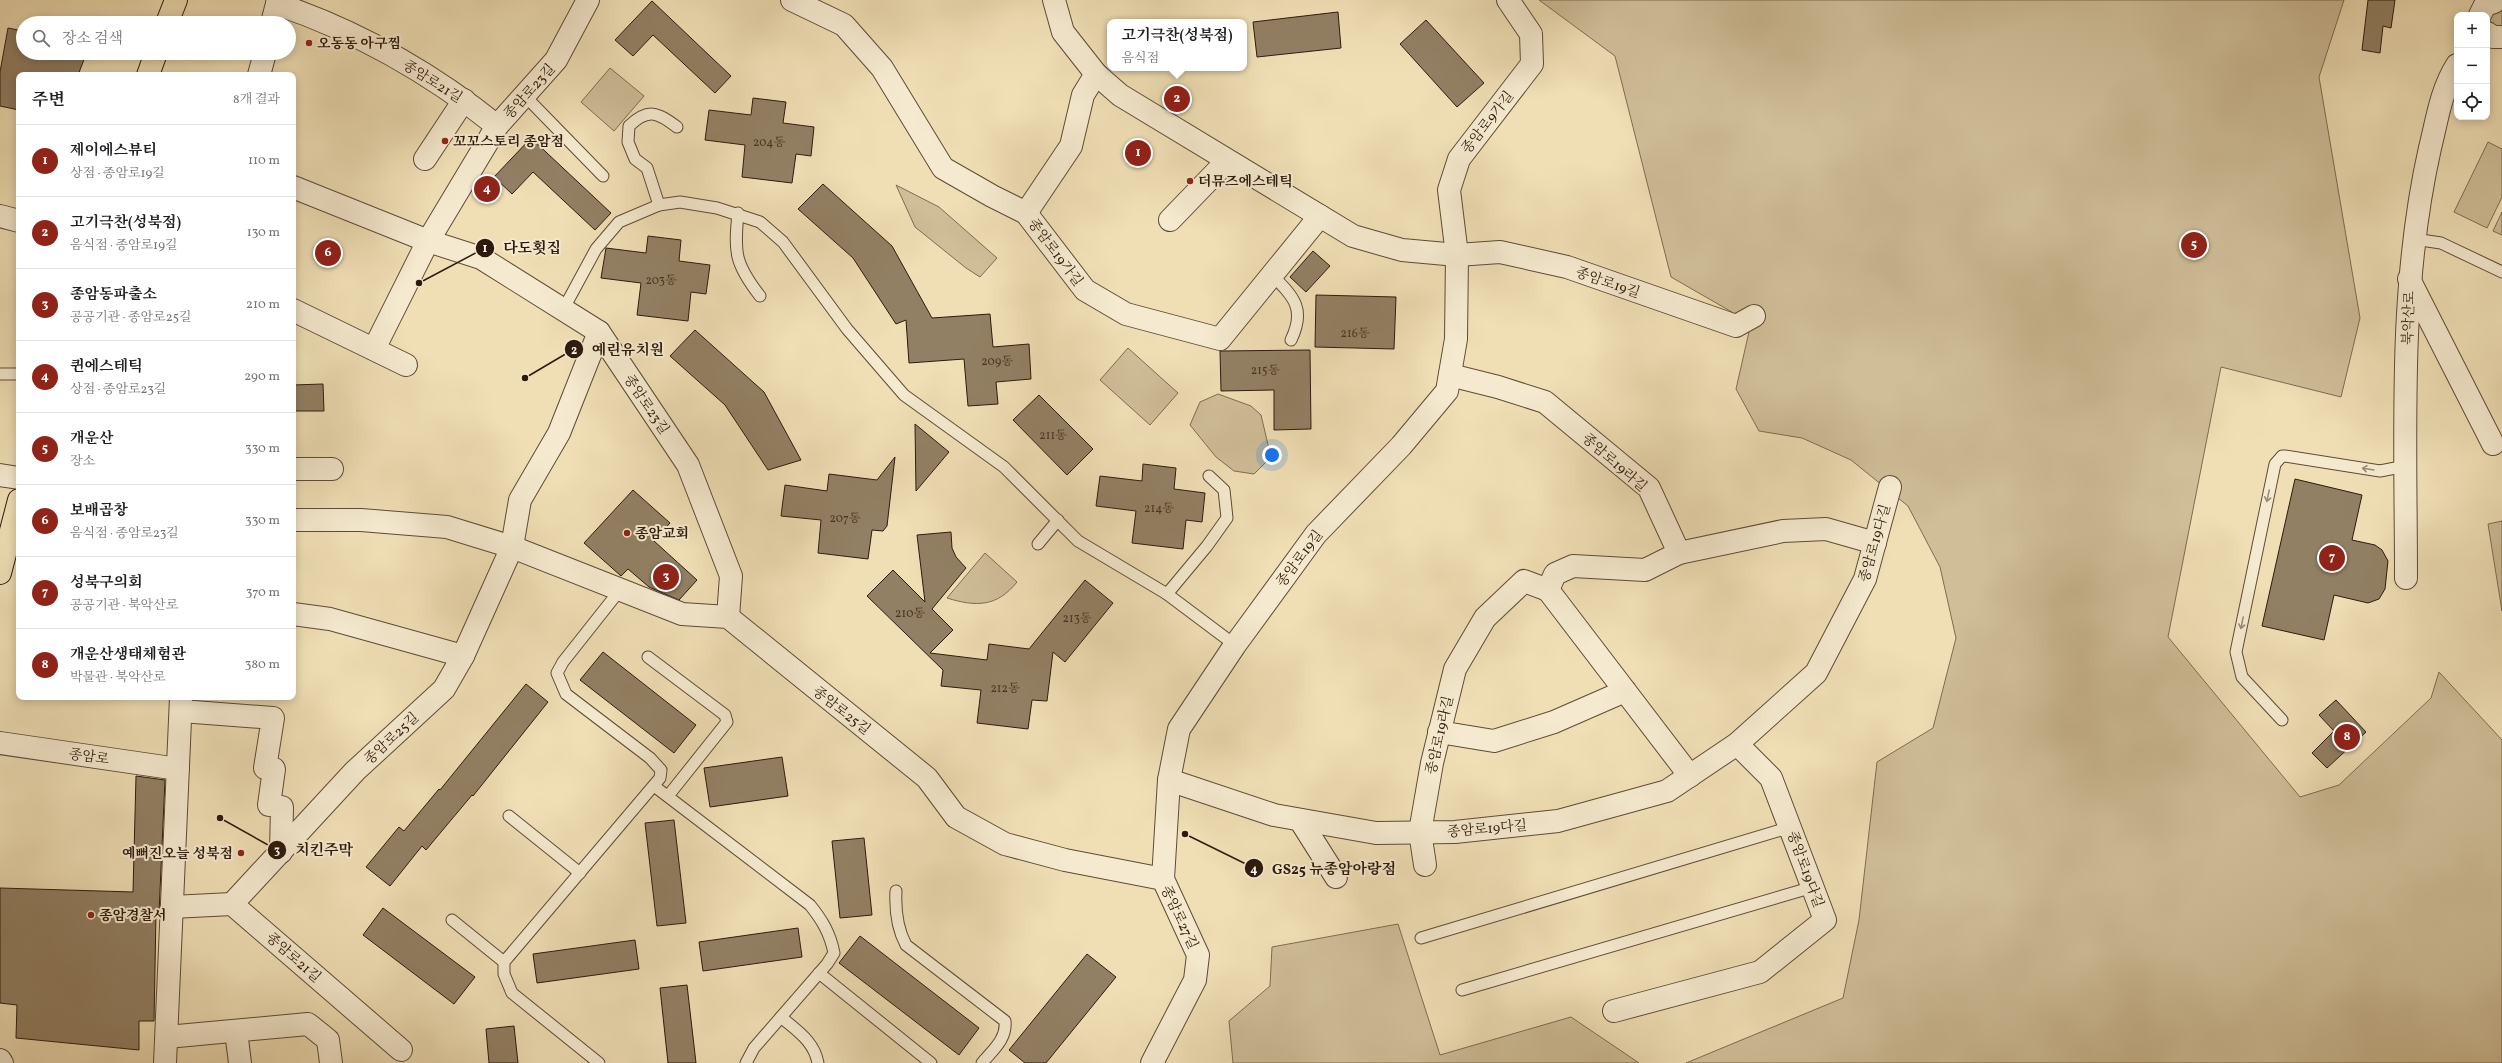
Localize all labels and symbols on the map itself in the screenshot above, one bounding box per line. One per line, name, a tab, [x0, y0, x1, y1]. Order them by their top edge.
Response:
place label: 오동동 아구찜	[317, 35, 401, 54]
marker: 오동동 아구찜	[304, 38, 314, 48]
street label: 종암로21길	[399, 56, 466, 108]
street label: 종암로23길	[500, 60, 560, 124]
pin: 2	[1164, 84, 1190, 114]
street label: 종암로9가길	[1458, 88, 1519, 158]
place label: 꼬꼬스토리 종암점	[453, 133, 564, 152]
house number: 204동	[753, 135, 785, 151]
marker: 꼬꼬스토리 종암점	[440, 136, 450, 146]
pin: 1	[1125, 138, 1151, 168]
place label: 더뮤즈에스테틱	[1198, 173, 1293, 192]
pin: 4	[474, 174, 500, 204]
marker: 더뮤즈에스테틱	[1185, 176, 1195, 186]
street label: 종암로19가길	[1023, 215, 1087, 291]
pin: 5	[2181, 230, 2207, 260]
callout: 다도횟집	[475, 234, 569, 261]
pin: 6	[315, 238, 341, 268]
text: 다도횟집	[503, 239, 561, 260]
text: 1	[483, 241, 488, 257]
street label: 종암로19길	[1573, 264, 1642, 303]
house number: 203동	[646, 273, 677, 289]
street label: 북악산로	[2399, 290, 2420, 345]
house number: 216동	[1341, 326, 1370, 342]
callout: 예린유치원	[564, 336, 672, 363]
text: 예린유치원	[592, 341, 664, 362]
text: 2	[571, 343, 577, 359]
house number: 209동	[981, 354, 1013, 370]
house number: 215동	[1251, 363, 1280, 379]
street label: 종암로23길	[619, 371, 673, 439]
house number: 211동	[1039, 428, 1067, 444]
street label: 종암로19라길	[1577, 430, 1651, 497]
your location	[1262, 445, 1282, 465]
one-way arrow	[2362, 465, 2375, 473]
one-way arrow	[2264, 489, 2272, 502]
house number: 214동	[1144, 501, 1174, 517]
street label: 종암로19다길	[1855, 502, 1896, 585]
house number: 207동	[830, 511, 861, 527]
place label: 종암교회	[635, 525, 689, 544]
street label: 종암로19길	[1273, 527, 1328, 591]
marker: 종암교회	[622, 528, 632, 538]
pin: 7	[2319, 543, 2345, 573]
pin: 3	[653, 562, 679, 592]
house number: 210동	[895, 606, 925, 622]
house number: 213동	[1063, 611, 1092, 627]
one-way arrow	[2238, 616, 2246, 629]
house number: 212동	[990, 681, 1020, 697]
street label: 종암로25길	[808, 683, 874, 740]
street label: 종암로19라길	[1422, 694, 1459, 777]
street label: 종암로25길	[361, 709, 423, 769]
pin: 8	[2334, 722, 2360, 752]
street label: 종암로	[67, 745, 111, 770]
street label: 종암로19다길	[1446, 817, 1528, 842]
street label: 종암로19다길	[1782, 829, 1827, 911]
callout: 치킨주막	[267, 837, 361, 864]
text: 치킨주막	[295, 841, 353, 862]
text: 3	[274, 843, 280, 859]
place label: 예뻐진오늘 성북점	[122, 845, 233, 864]
marker: 예뻐진오늘 성북점	[236, 848, 246, 858]
callout: GS25 뉴종암아랑점	[1244, 855, 1404, 882]
text: GS25 뉴종암아랑점	[1272, 860, 1396, 881]
text: 4	[1250, 862, 1258, 878]
street label: 종암로27길	[1156, 883, 1202, 952]
place label: 종암경찰서	[99, 907, 167, 926]
marker: 종암경찰서	[86, 910, 96, 920]
street label: 종암로21길	[261, 929, 325, 987]

